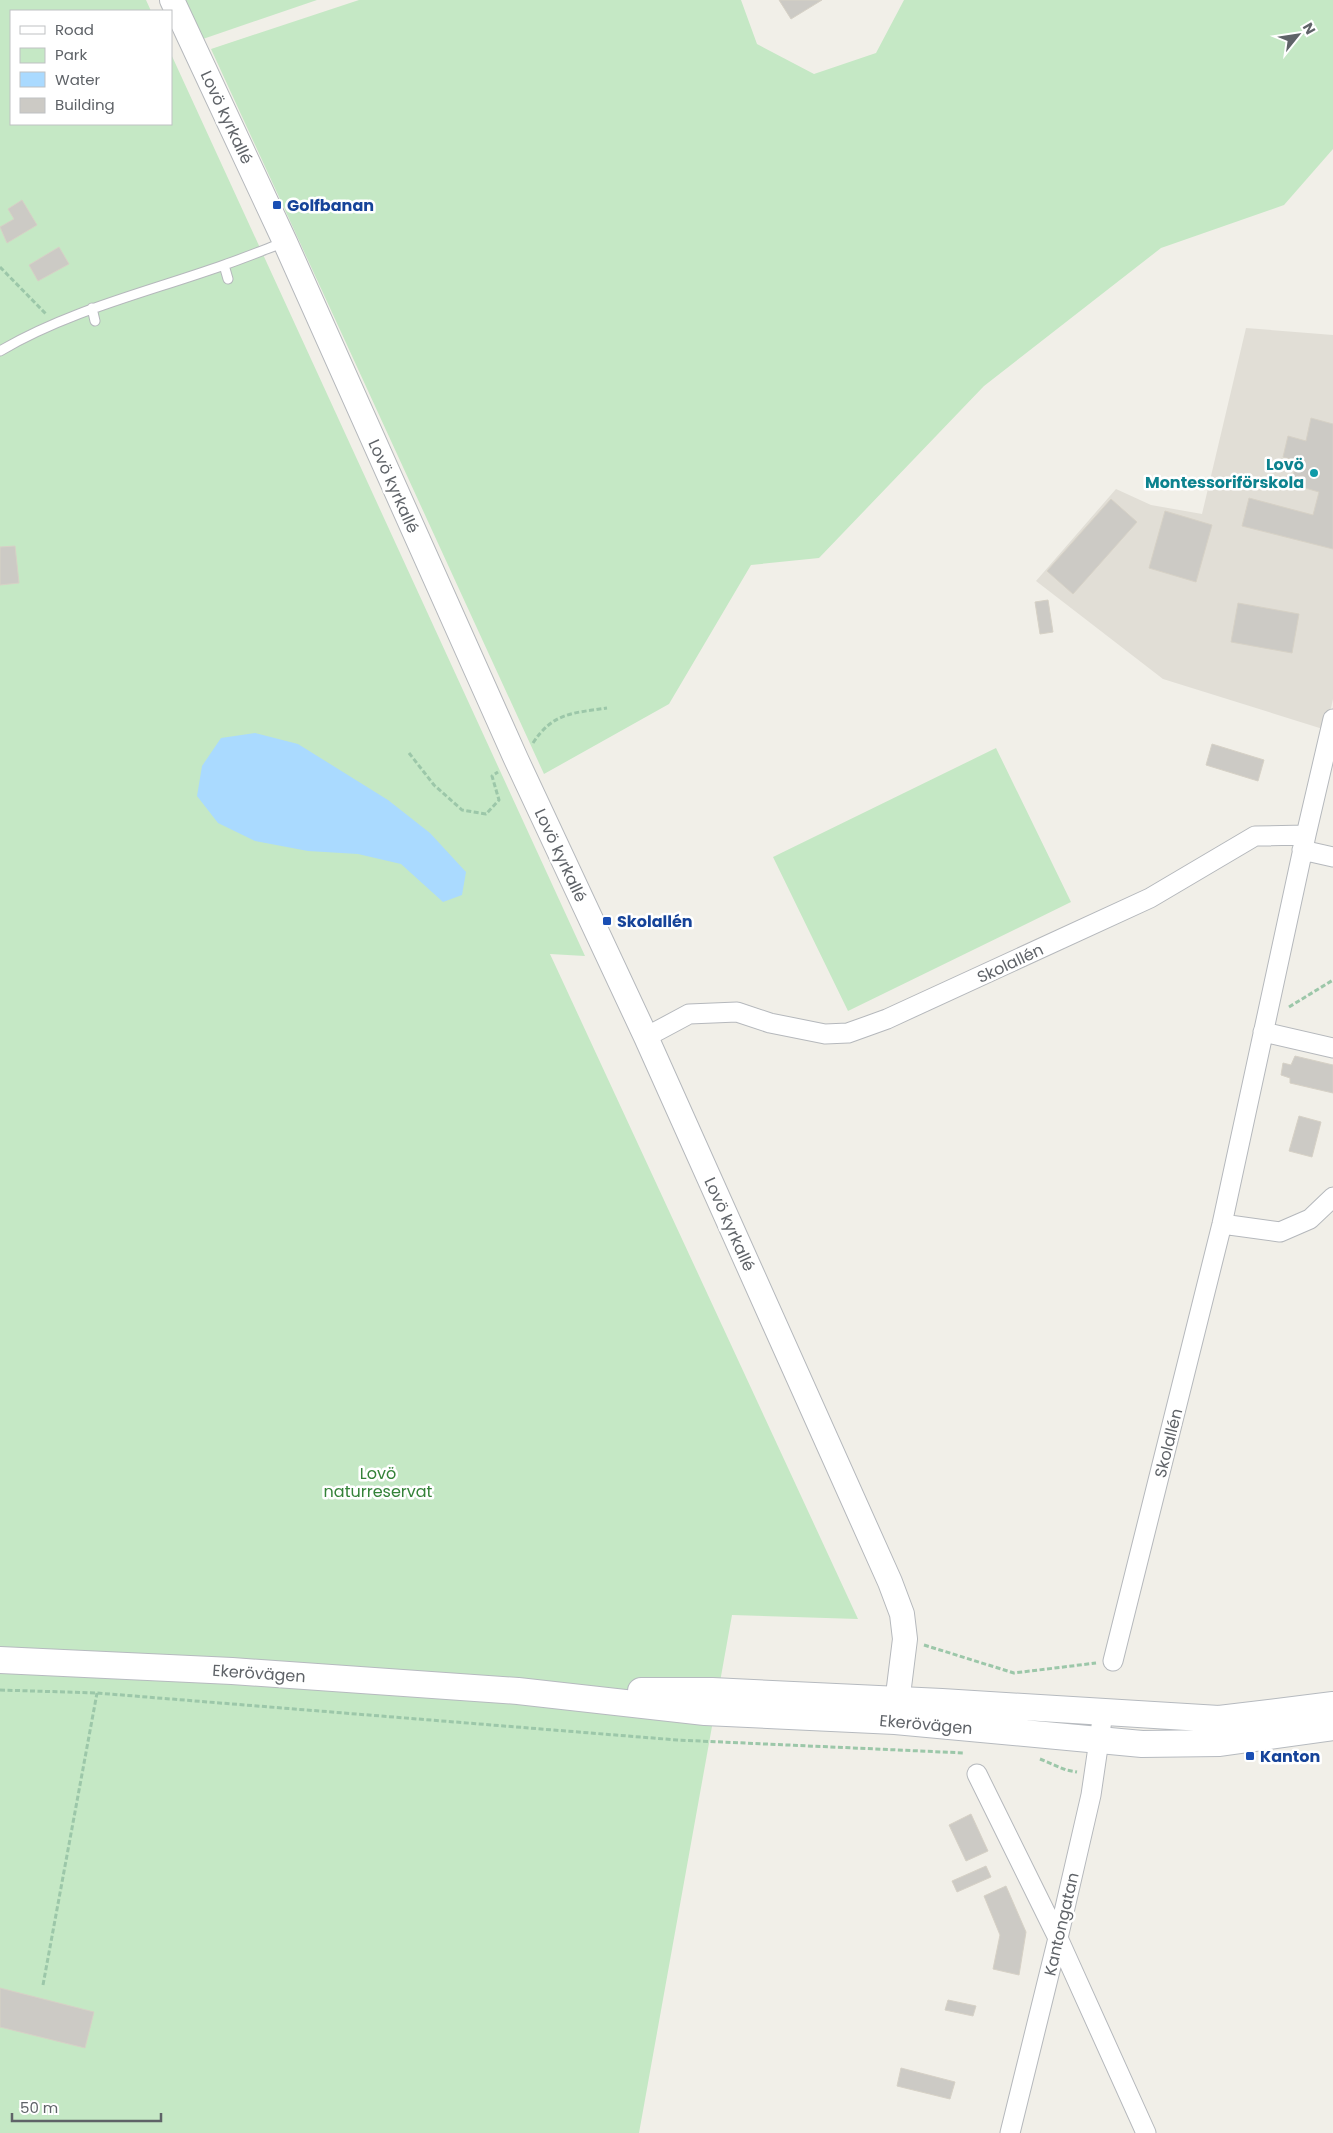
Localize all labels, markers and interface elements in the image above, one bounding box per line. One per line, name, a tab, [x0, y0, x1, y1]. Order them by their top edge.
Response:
legend	[10, 10, 172, 125]
north arrow	[1273, 10, 1323, 60]
text: Road	[55, 19, 94, 40]
text: N	[1298, 19, 1321, 38]
text: Park	[55, 44, 87, 65]
street label: Lovö kyrkallé	[195, 67, 258, 168]
text: Water	[55, 69, 101, 90]
text: Building	[55, 94, 115, 115]
place label: Golfbanan	[287, 194, 374, 217]
marker: Golfbanan	[271, 199, 283, 211]
street label: Lovö kyrkallé	[363, 436, 425, 537]
place label: Lovö Montessoriförskola	[1145, 453, 1304, 494]
marker: Lovö Montessoriförskola	[1308, 467, 1320, 479]
street label: Lovö kyrkallé	[529, 805, 592, 906]
place label: Skolallén	[617, 910, 693, 933]
marker: Skolallén	[601, 915, 613, 927]
street label: Skolallén	[973, 938, 1047, 989]
street label: Lovö kyrkallé	[699, 1174, 761, 1275]
street label: Skolallén	[1149, 1406, 1188, 1480]
park label: Lovö naturreservat	[324, 1462, 433, 1503]
street label: Ekerövägen	[212, 1659, 306, 1688]
street label: Ekerövägen	[878, 1709, 973, 1740]
place label: Kanton	[1260, 1745, 1320, 1768]
marker: Kanton	[1244, 1750, 1256, 1762]
street label: Kantongatan	[1038, 1870, 1085, 1978]
scale bar	[12, 2090, 161, 2122]
text: 50 m	[20, 2097, 58, 2118]

